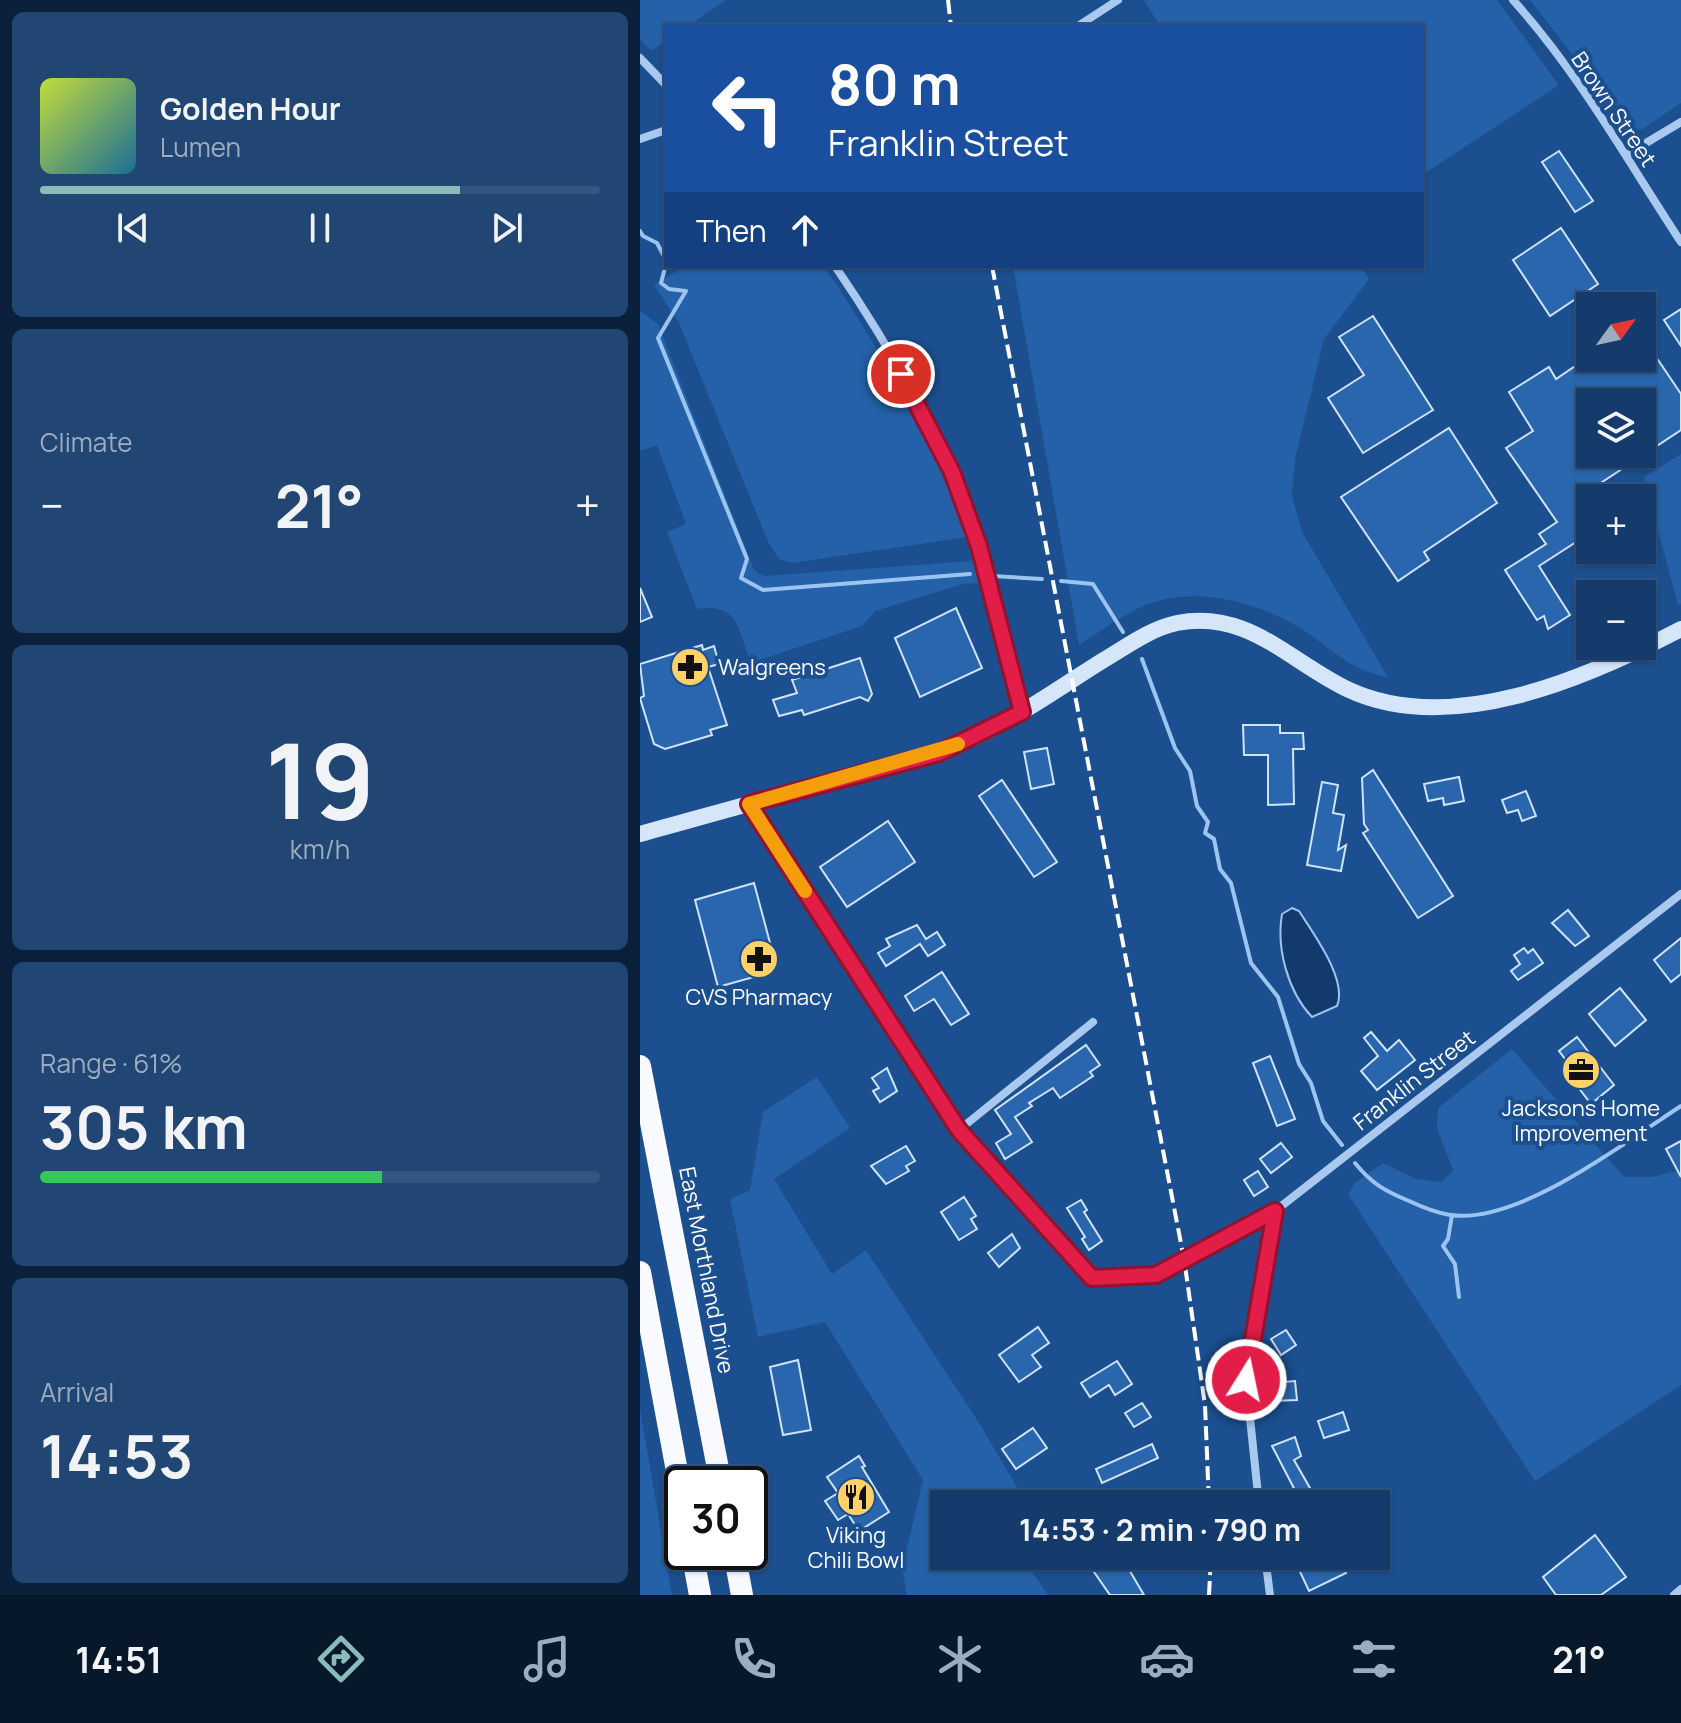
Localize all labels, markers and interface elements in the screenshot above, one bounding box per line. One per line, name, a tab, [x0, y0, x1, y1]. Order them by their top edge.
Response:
text: 80 m	[828, 45, 961, 122]
street label: Brown Street	[1564, 46, 1664, 173]
icon: left	[696, 56, 800, 160]
text: Golden Hour	[160, 88, 341, 129]
text: Franklin Street	[828, 118, 1069, 167]
text: Lumen	[160, 129, 241, 165]
icon: previous	[111, 206, 155, 250]
icon: pause	[298, 206, 342, 250]
icon: next	[485, 206, 529, 250]
icon: ahead	[783, 208, 827, 252]
text: Then	[696, 210, 767, 251]
north arrow	[1576, 292, 1656, 372]
map controls	[1576, 292, 1656, 660]
pin	[867, 340, 935, 408]
icon: arrive	[879, 352, 923, 396]
button: layers	[1576, 388, 1656, 468]
text: Climate	[40, 424, 132, 460]
text: 21°	[275, 464, 364, 546]
text: −	[40, 475, 64, 535]
text: +	[575, 475, 600, 535]
button: +	[1576, 484, 1656, 564]
button: −	[1576, 580, 1656, 660]
pharmacy icon: Walgreens	[669, 646, 711, 688]
place label: Walgreens	[718, 652, 826, 682]
text: 19	[265, 708, 375, 850]
text: km/h	[290, 831, 350, 867]
pharmacy icon: CVS Pharmacy	[738, 938, 780, 980]
place label: CVS Pharmacy	[686, 982, 833, 1012]
street label: Franklin Street	[1347, 1023, 1481, 1137]
text: Range · 61%	[40, 1045, 182, 1081]
office icon: Jacksons Home Improvement	[1560, 1049, 1602, 1091]
text: 305 km	[40, 1085, 248, 1167]
place label: Jacksons Home Improvement	[1502, 1093, 1660, 1148]
street label: East Morthland Drive	[672, 1164, 742, 1376]
position arrow	[1204, 1338, 1288, 1422]
text: Arrival	[40, 1374, 114, 1410]
text: 14:53	[40, 1414, 193, 1496]
speed limit sign: 30	[664, 1466, 768, 1570]
restaurant icon: Viking Chili Bowl	[835, 1476, 877, 1518]
text: 14:53 · 2 min · 790 m	[1019, 1509, 1301, 1550]
place label: Viking Chili Bowl	[808, 1520, 904, 1575]
icon: directions	[313, 1631, 369, 1687]
icon: music	[519, 1631, 575, 1687]
icon: phone	[726, 1631, 782, 1687]
icon: climate	[932, 1631, 988, 1687]
icon: car	[1139, 1631, 1195, 1687]
icon: filters	[1346, 1631, 1402, 1687]
text: 14:51	[75, 1635, 162, 1684]
text: 21°	[1552, 1635, 1606, 1684]

